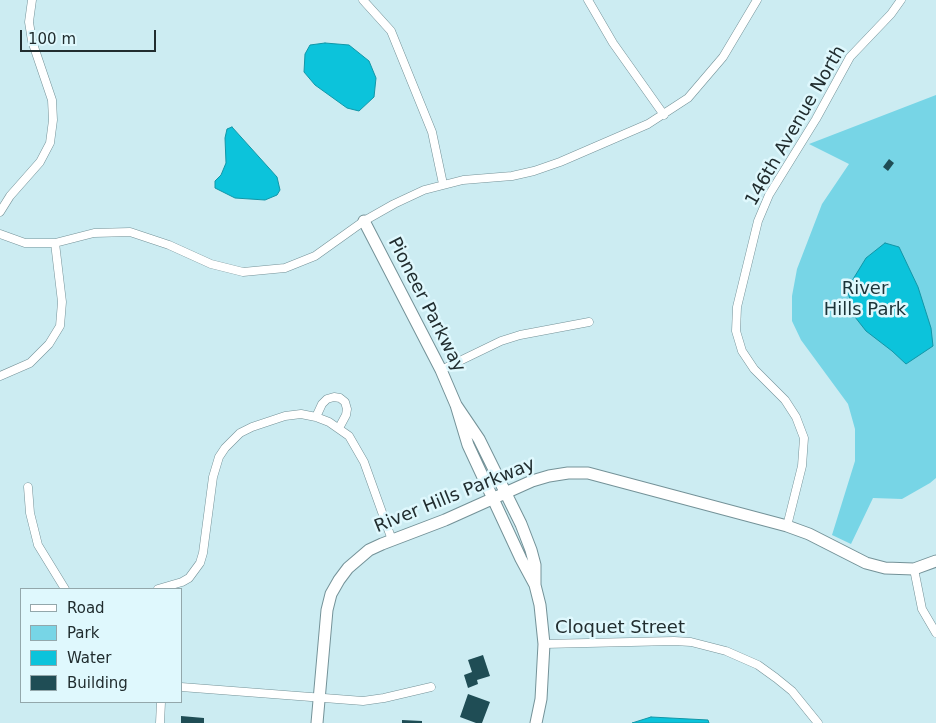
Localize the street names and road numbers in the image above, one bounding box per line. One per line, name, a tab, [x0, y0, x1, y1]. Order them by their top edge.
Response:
street label: 146th Avenue North	[741, 42, 851, 210]
street label: Pioneer Parkway	[383, 234, 469, 376]
street label: River Hills Parkway	[372, 454, 538, 538]
street label: Cloquet Street	[555, 617, 685, 639]

